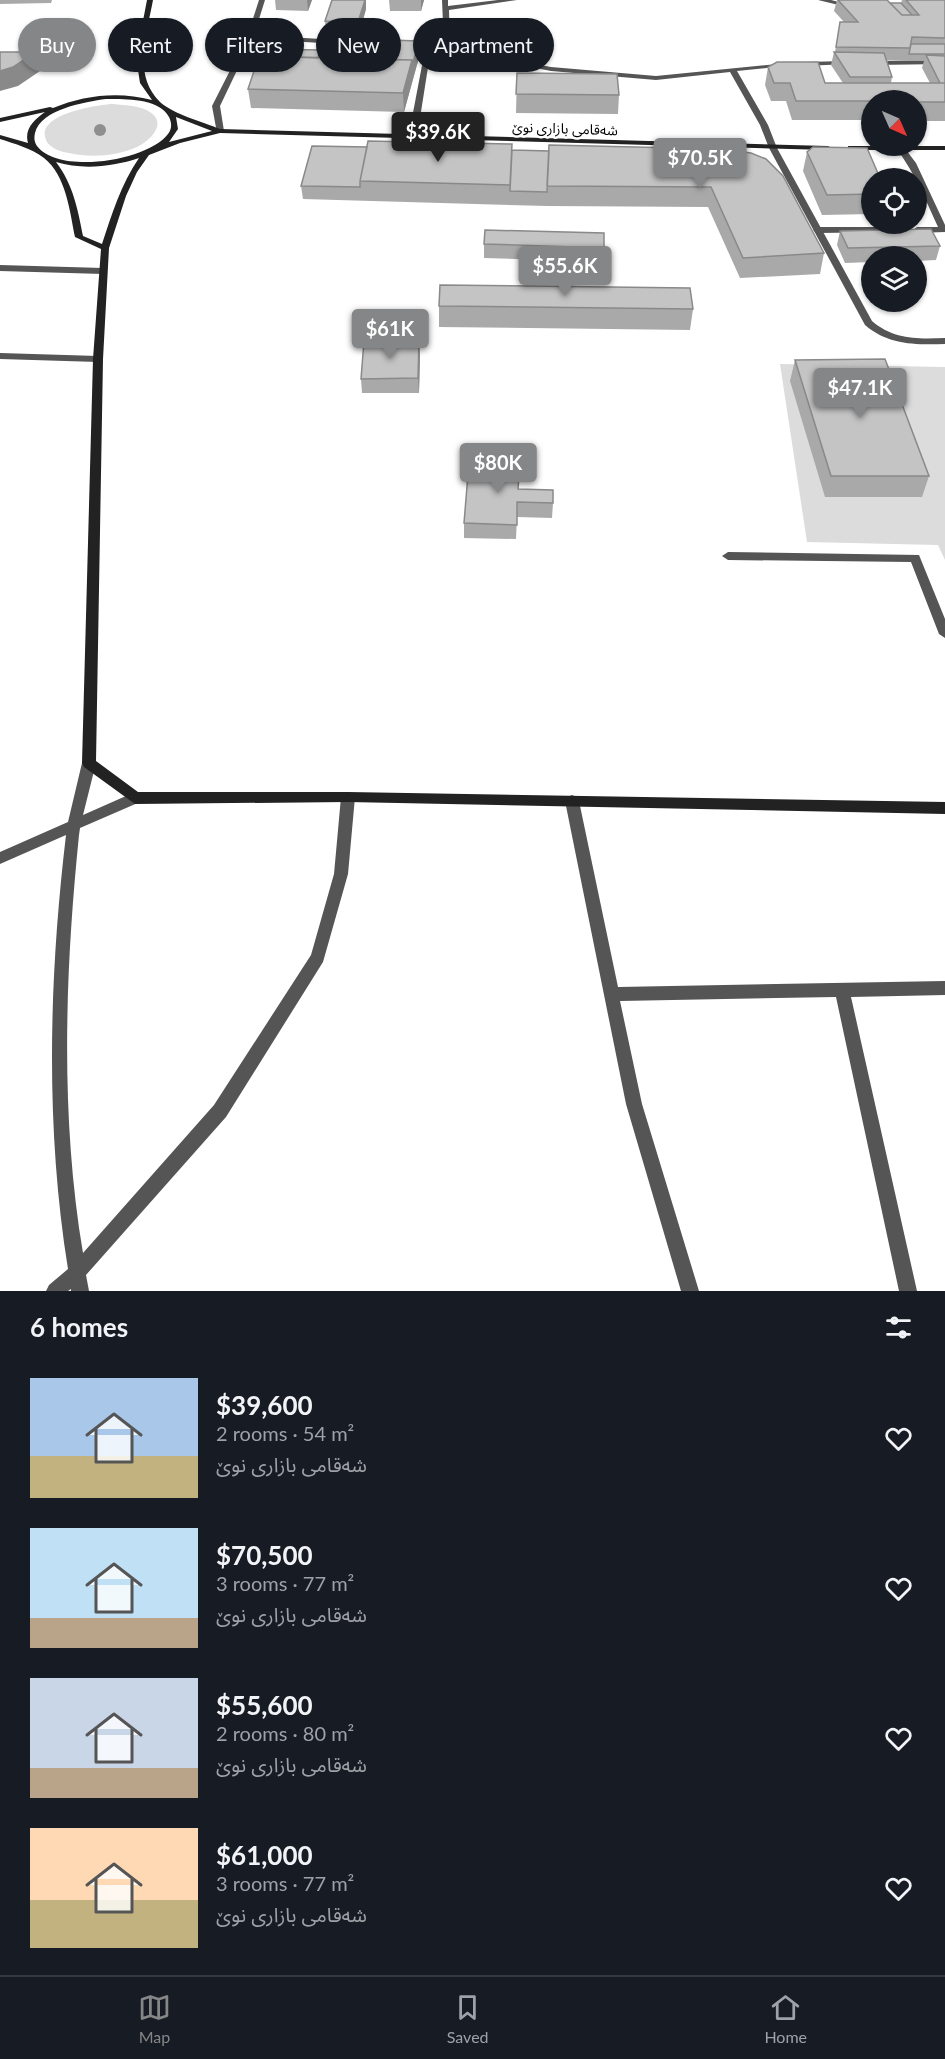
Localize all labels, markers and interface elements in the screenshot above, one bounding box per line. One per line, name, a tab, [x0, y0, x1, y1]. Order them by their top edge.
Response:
chip: Buy	[18, 18, 96, 72]
chip: Rent	[108, 18, 193, 72]
chip: Filters	[205, 18, 304, 72]
chip: New	[316, 18, 401, 72]
chip: Apartment	[413, 18, 554, 72]
north arrow	[861, 90, 927, 156]
map controls	[861, 90, 927, 312]
pin: $39.6K	[389, 112, 487, 163]
street label: شەقامی بازاری نوێ	[512, 118, 618, 139]
text: $39.6K	[406, 119, 470, 143]
pin: $70.5K	[651, 138, 749, 189]
text: $70.5K	[668, 145, 732, 169]
button: locate	[861, 168, 927, 234]
pin: $55.6K	[516, 246, 614, 297]
button: layers	[861, 246, 927, 312]
text: $55.6K	[533, 253, 597, 277]
pin: $61K	[354, 309, 426, 360]
text: $61K	[366, 316, 414, 340]
pin: $47.1K	[811, 368, 909, 419]
text: $47.1K	[828, 375, 892, 399]
pin: $80K	[462, 443, 534, 494]
text: $80K	[474, 450, 522, 474]
text: 6 homes	[30, 1311, 128, 1343]
icon: filters	[882, 1311, 915, 1344]
text: $39,600	[216, 1389, 313, 1421]
icon: home	[78, 1402, 150, 1474]
text: 2 rooms · 54 m²	[216, 1421, 354, 1445]
icon: heart	[882, 1422, 915, 1455]
text: شەقامی بازاری نوێ	[216, 1452, 367, 1476]
text: $70,500	[216, 1539, 313, 1571]
icon: home	[78, 1552, 150, 1624]
text: 3 rooms · 77 m²	[216, 1571, 354, 1595]
icon: heart	[882, 1572, 915, 1605]
text: شەقامی بازاری نوێ	[216, 1602, 367, 1626]
text: $55,600	[216, 1689, 313, 1721]
icon: home	[78, 1702, 150, 1774]
text: 2 rooms · 80 m²	[216, 1721, 354, 1745]
icon: heart	[882, 1722, 915, 1755]
text: شەقامی بازاری نوێ	[216, 1752, 367, 1776]
text: $61,000	[216, 1839, 313, 1871]
icon: home	[78, 1852, 150, 1924]
text: 3 rooms · 77 m²	[216, 1871, 354, 1895]
icon: heart	[882, 1872, 915, 1905]
text: شەقامی بازاری نوێ	[216, 1902, 367, 1926]
tab: Map	[138, 1991, 171, 2046]
tab: Saved	[447, 1991, 489, 2046]
tab: Home	[764, 1991, 807, 2046]

